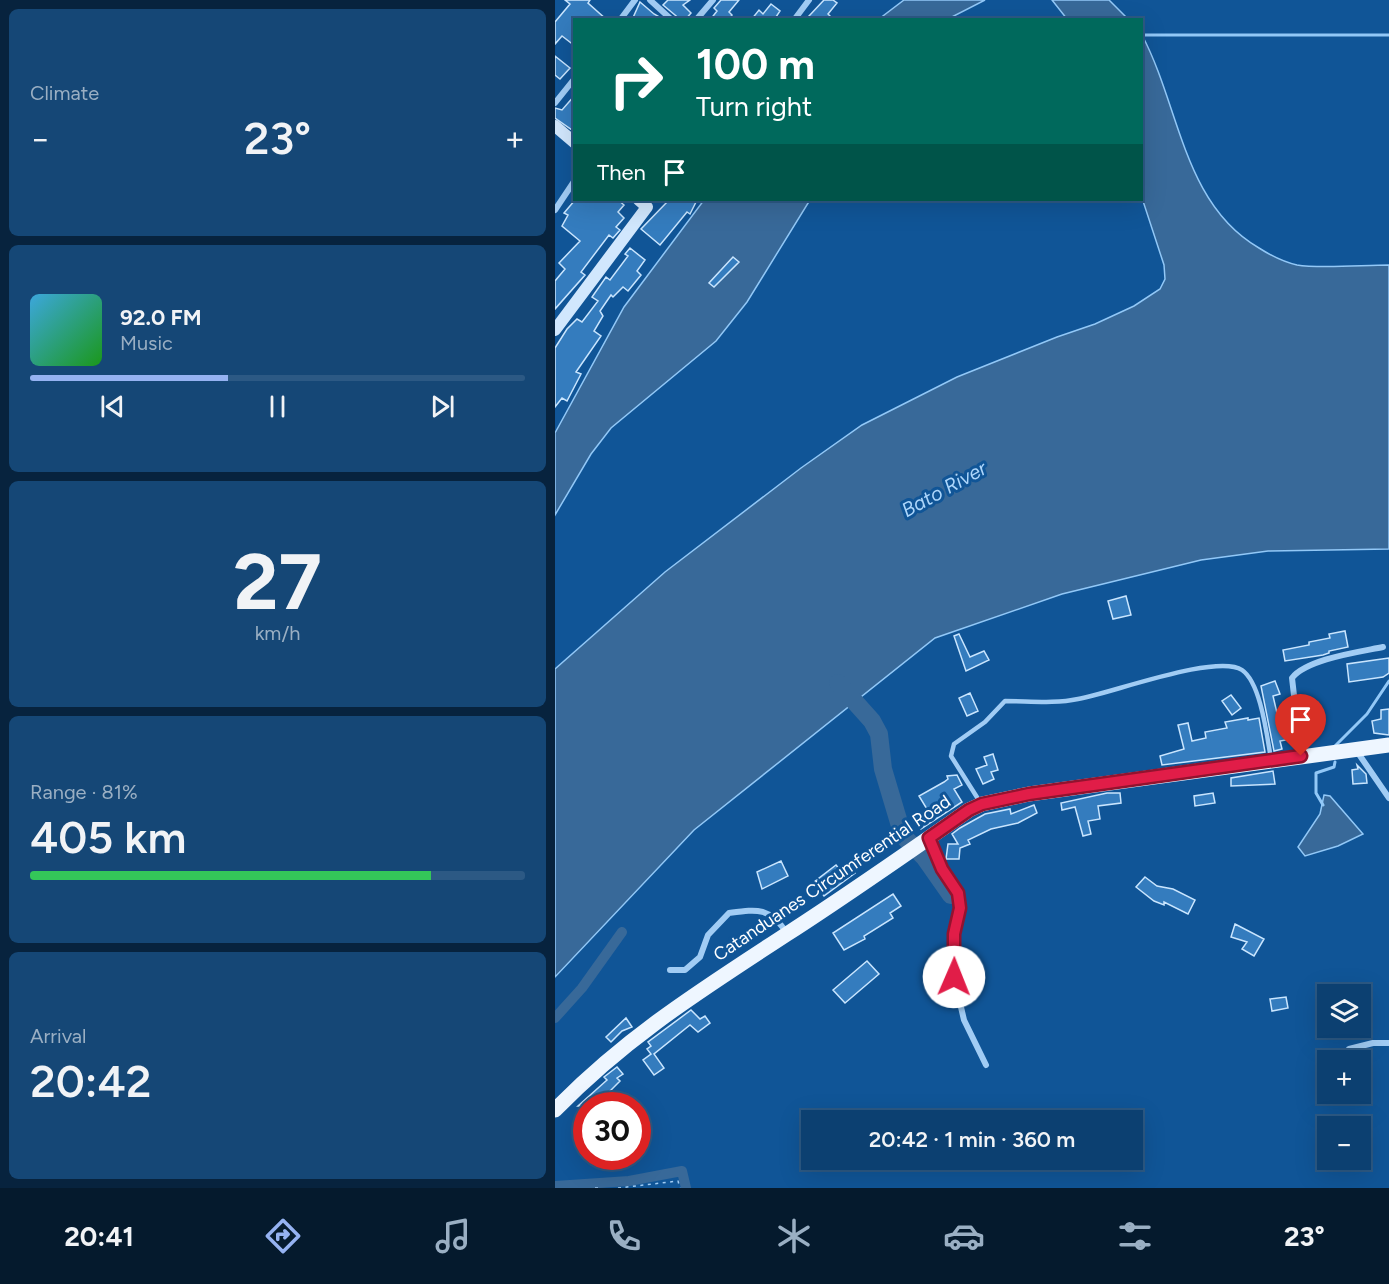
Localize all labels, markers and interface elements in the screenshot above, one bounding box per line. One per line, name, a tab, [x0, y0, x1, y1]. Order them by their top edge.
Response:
text: 100 m	[696, 39, 815, 90]
icon: right	[597, 42, 675, 120]
text: Climate	[30, 81, 99, 105]
text: Turn right	[696, 90, 812, 123]
text: 23°	[244, 111, 311, 165]
text: −	[30, 119, 51, 158]
text: +	[504, 119, 525, 158]
icon: arrive	[658, 156, 691, 189]
text: Then	[597, 159, 646, 186]
text: 92.0 FM	[120, 304, 202, 331]
text: Music	[120, 331, 173, 355]
icon: previous	[96, 390, 129, 423]
icon: pause	[261, 390, 294, 423]
icon: next	[426, 390, 459, 423]
water label: Bato River	[897, 455, 992, 522]
text: 27	[233, 535, 322, 629]
text: km/h	[255, 621, 300, 645]
pin	[1275, 694, 1326, 756]
icon: arrive	[1284, 703, 1317, 736]
text: Range · 81%	[30, 780, 138, 804]
street label: Catanduanes Circumferential Road	[709, 790, 955, 966]
text: 405 km	[30, 810, 186, 864]
position arrow	[922, 945, 986, 1009]
map controls	[1317, 984, 1371, 1170]
button: layers	[1317, 984, 1371, 1038]
text: Arrival	[30, 1024, 86, 1048]
button: +	[1317, 1050, 1371, 1104]
text: 20:42	[30, 1054, 151, 1108]
speed limit sign: 30	[573, 1092, 651, 1170]
button: −	[1317, 1116, 1371, 1170]
text: 20:42 · 1 min · 360 m	[869, 1126, 1075, 1153]
icon: directions	[262, 1215, 304, 1257]
icon: music	[432, 1215, 474, 1257]
icon: phone	[603, 1215, 645, 1257]
icon: climate	[773, 1215, 815, 1257]
icon: car	[943, 1215, 985, 1257]
icon: filters	[1114, 1215, 1156, 1257]
text: 20:41	[64, 1220, 134, 1253]
text: 23°	[1284, 1220, 1325, 1253]

